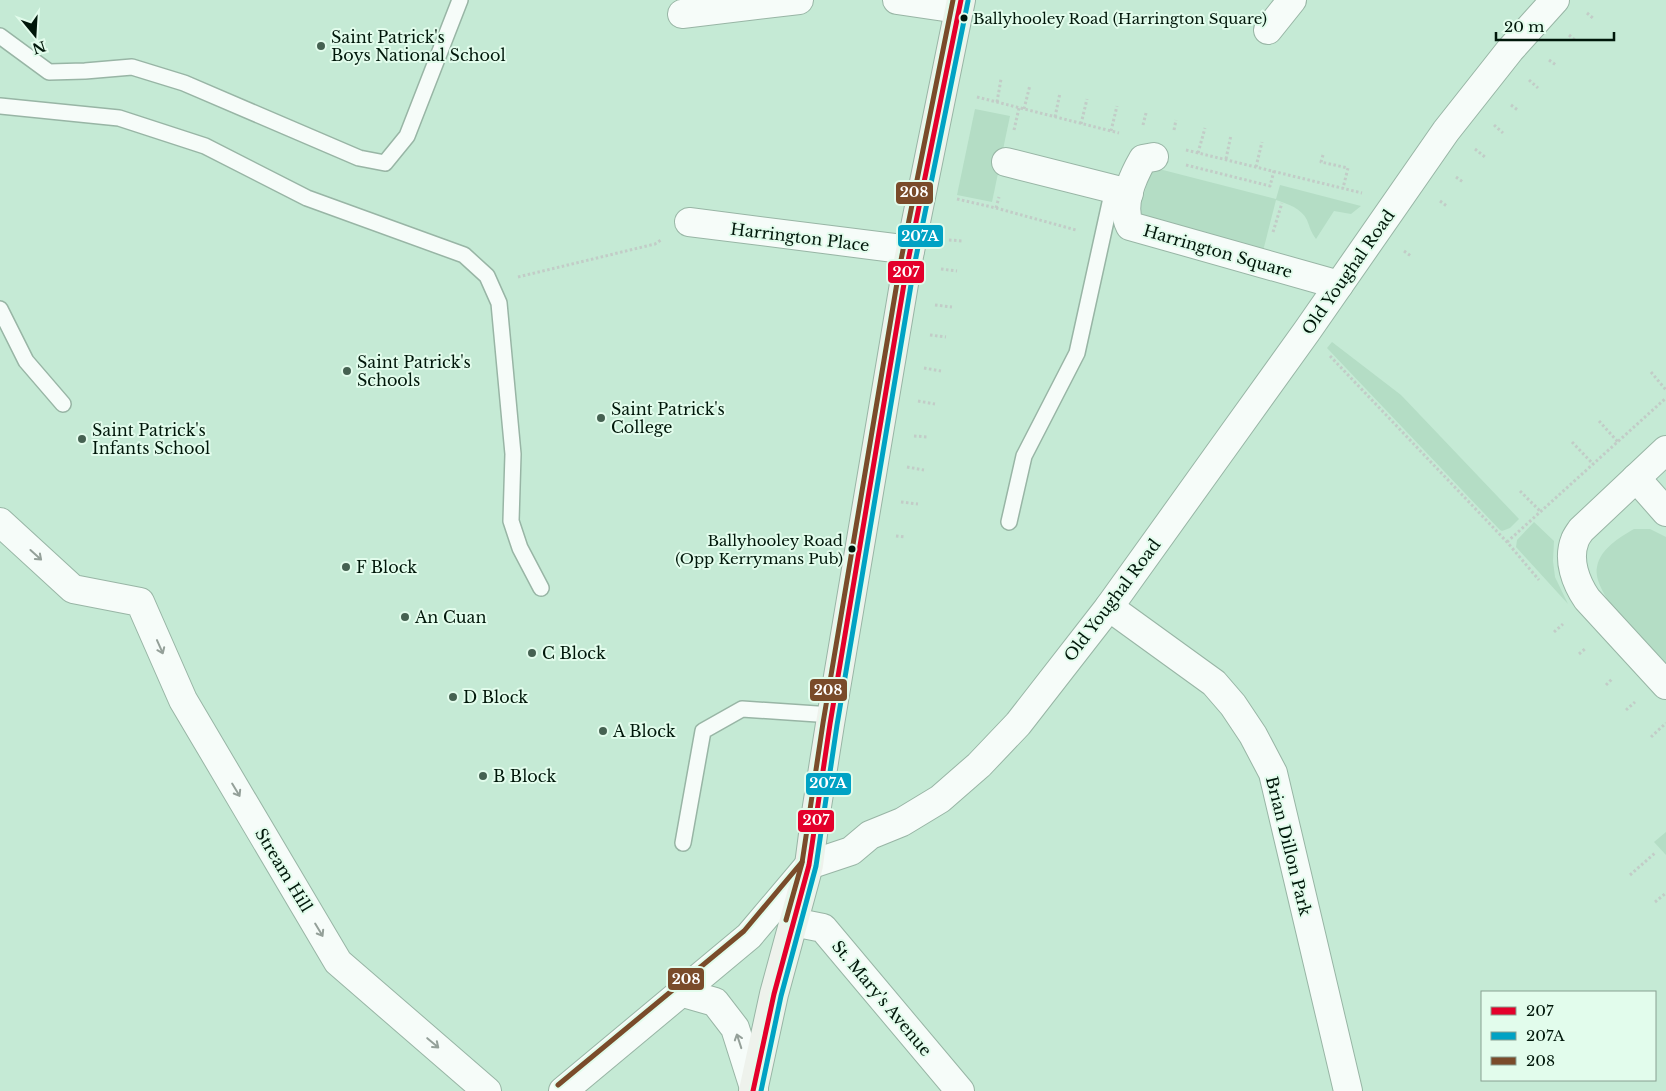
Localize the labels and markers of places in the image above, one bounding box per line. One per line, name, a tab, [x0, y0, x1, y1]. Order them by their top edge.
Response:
place label: Ballyhooley Road (Harrington Square)	[973, 9, 1267, 28]
marker: Ballyhooley Road (Harrington Square)	[959, 13, 969, 23]
place label: Saint Patrick's Boys National School	[331, 27, 506, 65]
marker: Saint Patrick's Boys National School	[315, 40, 327, 52]
place label: Saint Patrick's Schools	[357, 352, 471, 390]
marker: Saint Patrick's Schools	[341, 365, 353, 377]
place label: Saint Patrick's College	[611, 399, 725, 437]
marker: Saint Patrick's College	[595, 412, 607, 424]
place label: Saint Patrick's Infants School	[92, 420, 210, 458]
marker: Saint Patrick's Infants School	[76, 433, 88, 445]
place label: Ballyhooley Road (Opp Kerrymans Pub)	[675, 531, 843, 568]
marker: Ballyhooley Road (Opp Kerrymans Pub)	[847, 544, 857, 554]
place label: F Block	[356, 557, 417, 577]
marker: F Block	[340, 561, 352, 573]
place label: An Cuan	[414, 607, 486, 627]
marker: An Cuan	[399, 611, 411, 623]
place label: C Block	[542, 643, 606, 663]
marker: C Block	[526, 647, 538, 659]
place label: D Block	[463, 687, 528, 707]
marker: D Block	[447, 691, 459, 703]
place label: A Block	[612, 721, 676, 741]
marker: A Block	[597, 725, 609, 737]
place label: B Block	[493, 766, 556, 786]
marker: B Block	[477, 770, 489, 782]

